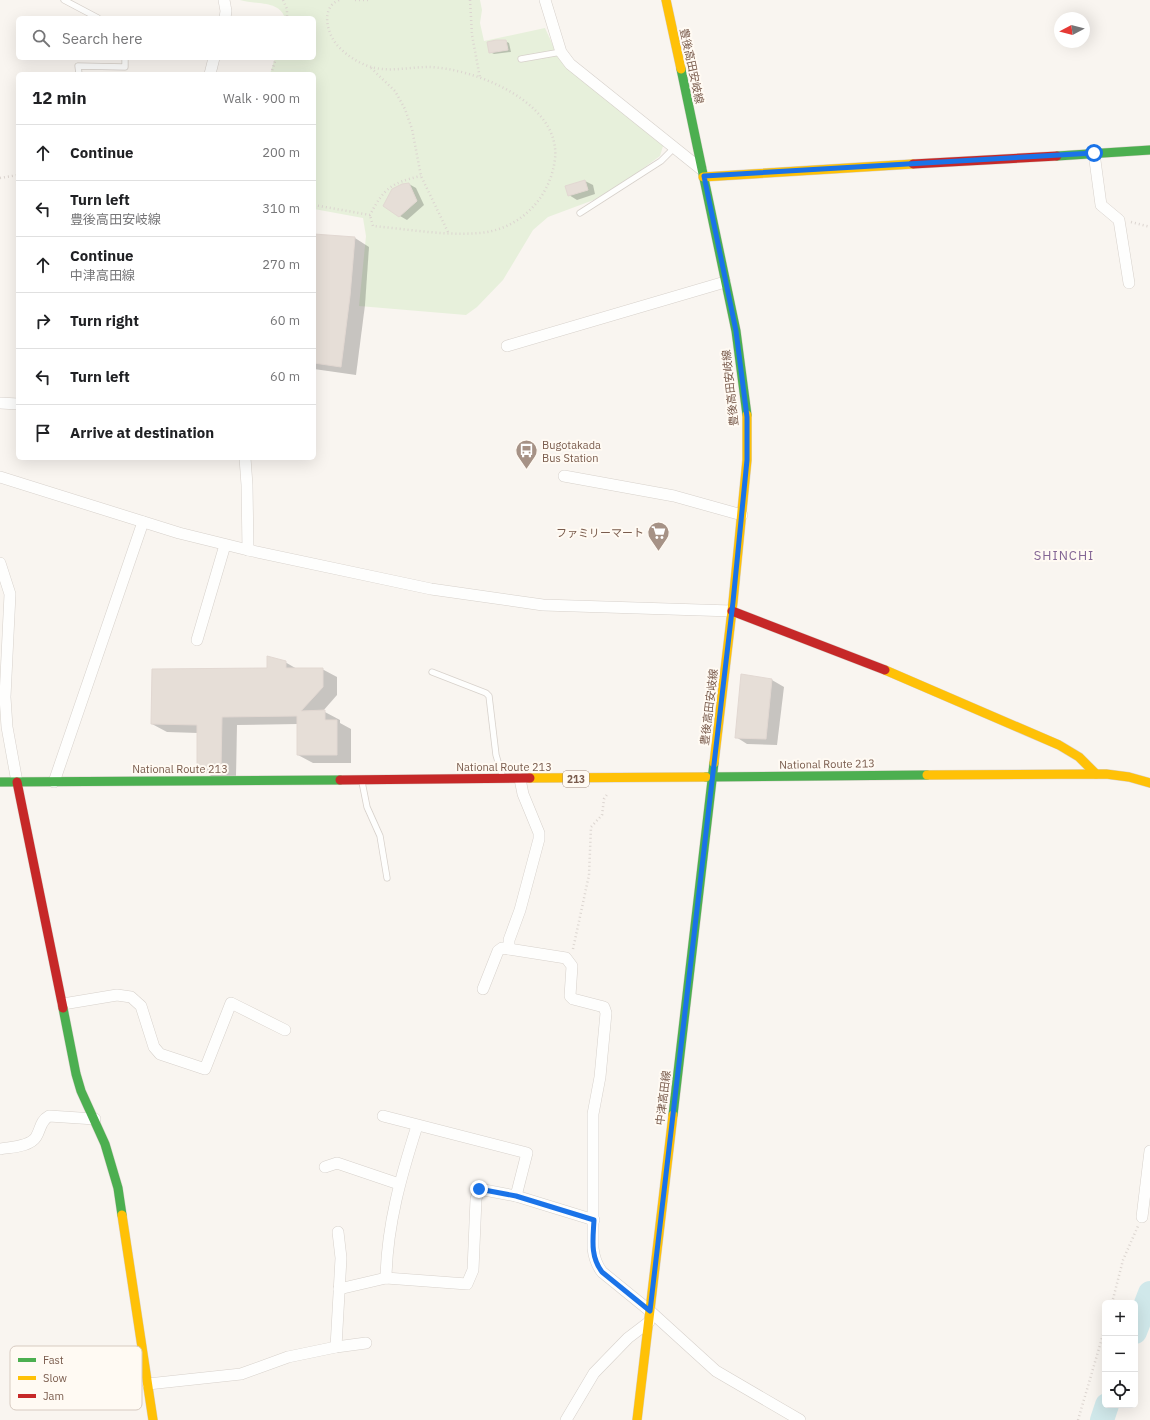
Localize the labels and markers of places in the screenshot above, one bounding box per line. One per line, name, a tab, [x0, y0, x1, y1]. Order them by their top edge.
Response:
bus stop icon: Bugotakada Bus Station	[514, 438, 540, 471]
place label: Bugotakada Bus Station	[542, 438, 601, 465]
supermarket icon: ファミリーマート	[646, 520, 672, 553]
place label: ファミリーマート	[556, 526, 644, 540]

